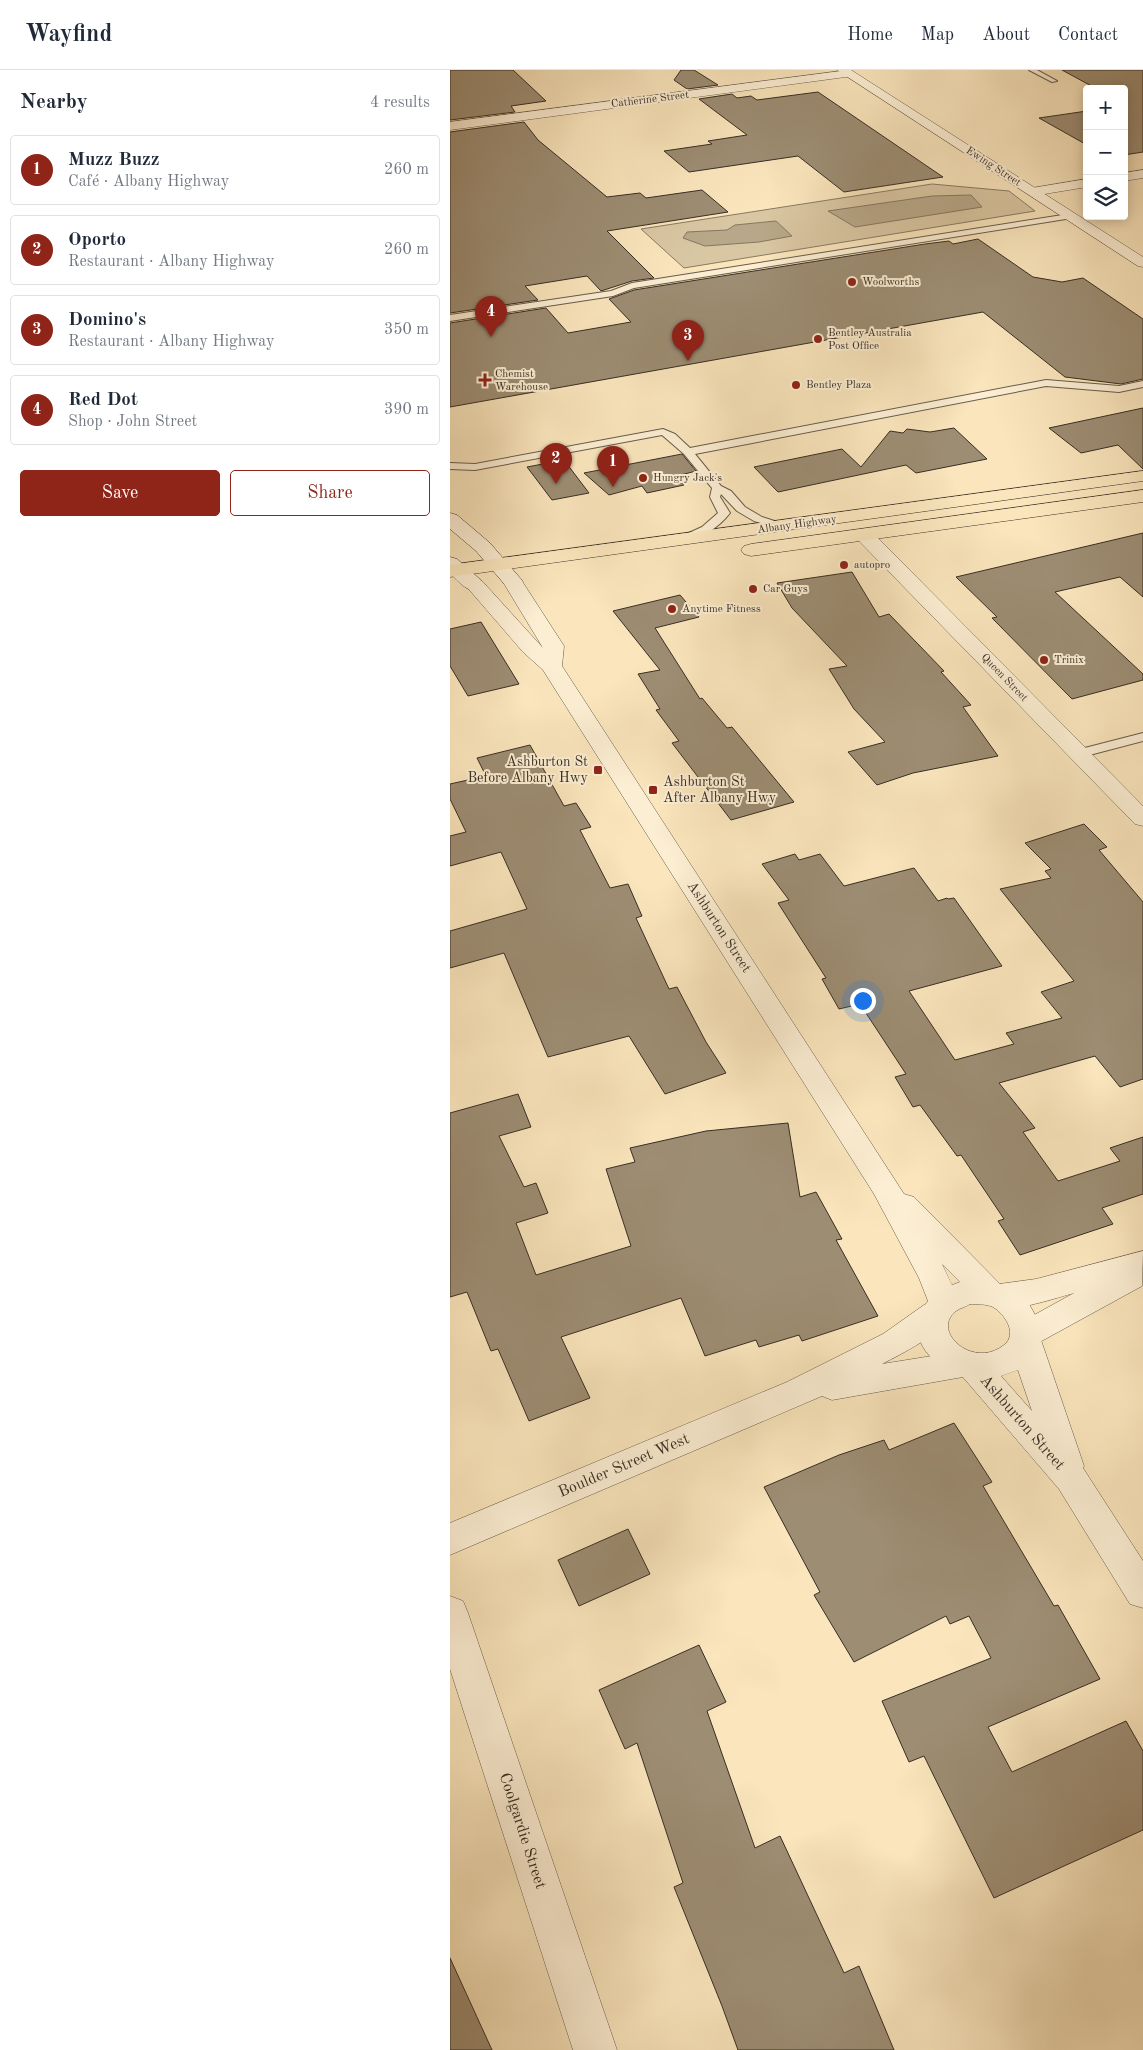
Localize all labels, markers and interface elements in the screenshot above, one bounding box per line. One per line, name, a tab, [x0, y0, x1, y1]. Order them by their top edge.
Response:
text: Wayfind	[25, 23, 112, 47]
text: Home	[847, 26, 893, 44]
text: Map	[921, 26, 954, 44]
text: About	[982, 26, 1030, 44]
text: Contact	[1058, 26, 1118, 44]
map controls	[1083, 85, 1128, 220]
button: +	[1083, 85, 1128, 130]
street label: Catherine Street	[610, 90, 690, 110]
text: Nearby	[20, 92, 88, 113]
text: 4 results	[370, 95, 430, 111]
button: −	[1083, 130, 1128, 175]
street label: Ewing Street	[963, 145, 1023, 189]
text: Muzz Buzz	[68, 151, 160, 170]
text: 1	[32, 162, 42, 178]
text: 260 m	[384, 162, 429, 178]
text: Café · Albany Highway	[68, 174, 229, 190]
button: layers	[1083, 175, 1128, 220]
text: Oporto	[68, 231, 126, 250]
text: 2	[32, 242, 42, 258]
text: 260 m	[384, 242, 429, 258]
text: Restaurant · Albany Highway	[68, 254, 275, 270]
marker: Woolworths	[846, 276, 858, 288]
place label: Woolworths	[862, 277, 919, 288]
pin: 4	[475, 296, 507, 337]
text: Domino's	[68, 311, 146, 330]
pin: 3	[672, 320, 704, 361]
text: 3	[32, 322, 42, 338]
text: 350 m	[384, 322, 429, 338]
place label: Bentley Australia Post Office	[828, 328, 912, 352]
marker: Bentley Australia Post Office	[812, 333, 824, 345]
text: Restaurant · Albany Highway	[68, 334, 275, 350]
place label: Chemist Warehouse	[495, 369, 548, 393]
marker: Chemist Warehouse	[479, 374, 491, 386]
marker: Bentley Plaza	[790, 379, 802, 391]
place label: Bentley Plaza	[806, 380, 872, 391]
text: Red Dot	[68, 391, 138, 410]
text: 4	[32, 402, 42, 418]
text: 390 m	[384, 402, 429, 418]
text: Shop · John Street	[68, 414, 197, 430]
pin: 2	[540, 443, 572, 484]
pin: 1	[597, 446, 629, 487]
button: Save	[20, 470, 220, 516]
button: Share	[230, 470, 430, 516]
marker: Hungry Jack's	[637, 472, 649, 484]
place label: Hungry Jack's	[653, 473, 722, 484]
street label: Albany Highway	[757, 514, 838, 536]
marker: autopro	[838, 559, 850, 571]
place label: autopro	[854, 560, 890, 571]
marker: Car Guys	[747, 583, 759, 595]
place label: Car Guys	[763, 584, 808, 595]
marker: Anytime Fitness	[666, 603, 678, 615]
place label: Anytime Fitness	[682, 604, 761, 615]
street label: Queen Street	[979, 652, 1030, 704]
marker: Trinix	[1038, 654, 1050, 666]
place label: Trinix	[1054, 655, 1084, 666]
place label: Ashburton St Before Albany Hwy	[467, 755, 589, 785]
marker: Ashburton St Before Albany Hwy	[592, 764, 604, 776]
place label: Ashburton St After Albany Hwy	[663, 775, 777, 805]
marker: Ashburton St After Albany Hwy	[647, 784, 659, 796]
street label: Ashburton Street	[684, 879, 754, 975]
your location	[850, 988, 876, 1014]
street label: Ashburton Street	[977, 1372, 1068, 1474]
street label: Boulder Street West	[556, 1431, 692, 1501]
street label: Coolgardie Street	[496, 1771, 548, 1891]

